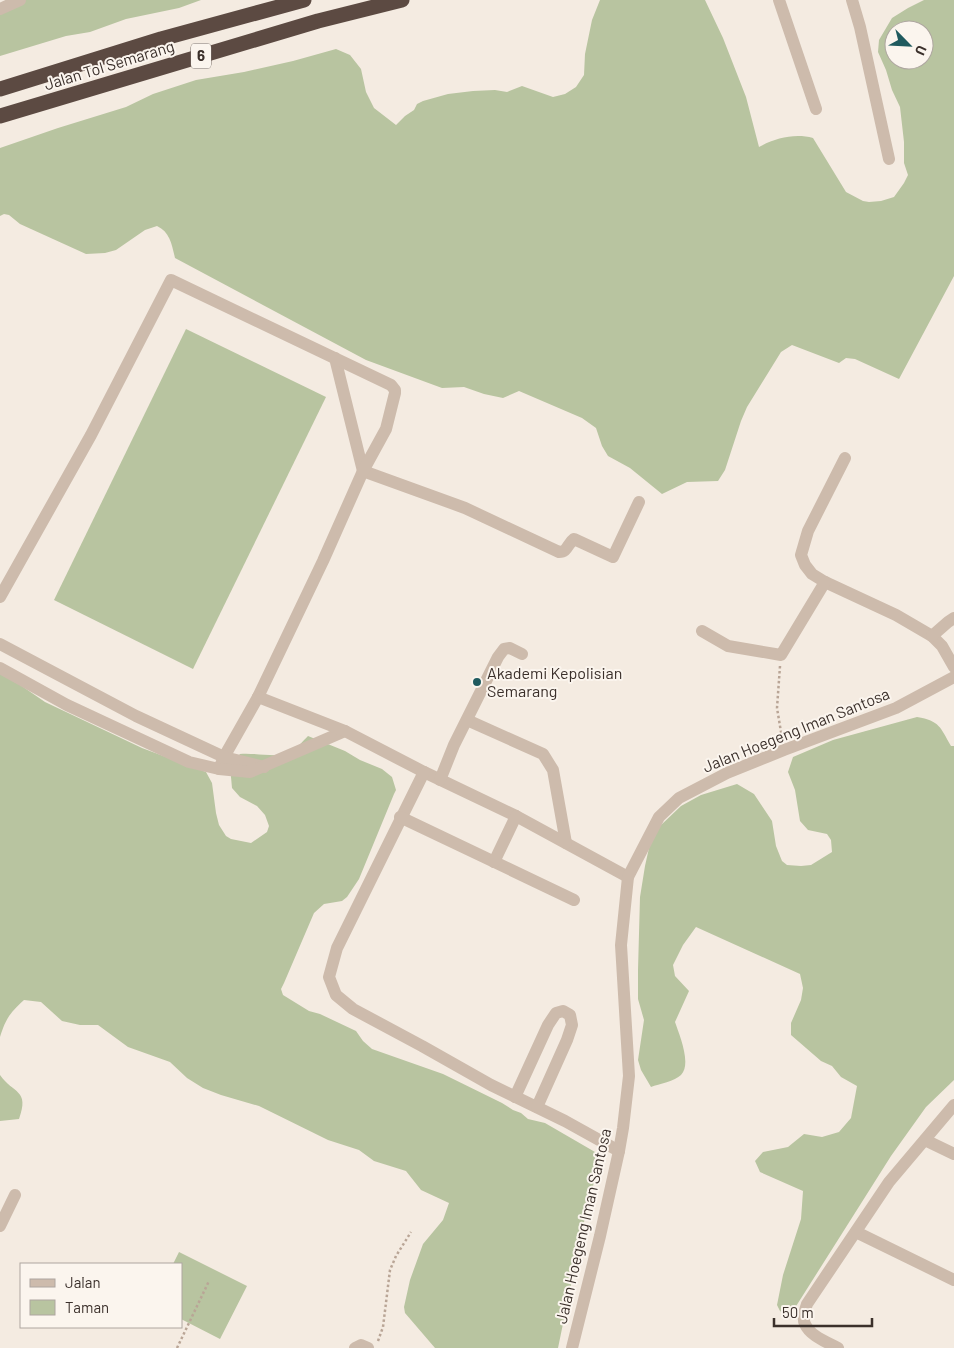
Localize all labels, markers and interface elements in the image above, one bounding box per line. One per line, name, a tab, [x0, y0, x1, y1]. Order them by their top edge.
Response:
north arrow	[884, 20, 934, 70]
street label: Jalan Tol Semarang	[41, 36, 176, 93]
text: U	[912, 43, 931, 58]
road number: 6	[191, 44, 211, 68]
place label: Akademi Kepolisian Semarang	[487, 663, 622, 700]
marker: Akademi Kepolisian Semarang	[471, 676, 483, 688]
street label: Jalan Hoegeng Iman Santosa	[700, 683, 892, 776]
street label: Jalan Hoegeng Iman Santosa	[551, 1126, 614, 1325]
legend	[20, 1263, 182, 1328]
text: Jalan	[65, 1273, 101, 1291]
scale bar	[774, 1296, 872, 1328]
text: Taman	[65, 1298, 109, 1316]
text: 50 m	[782, 1303, 814, 1321]

